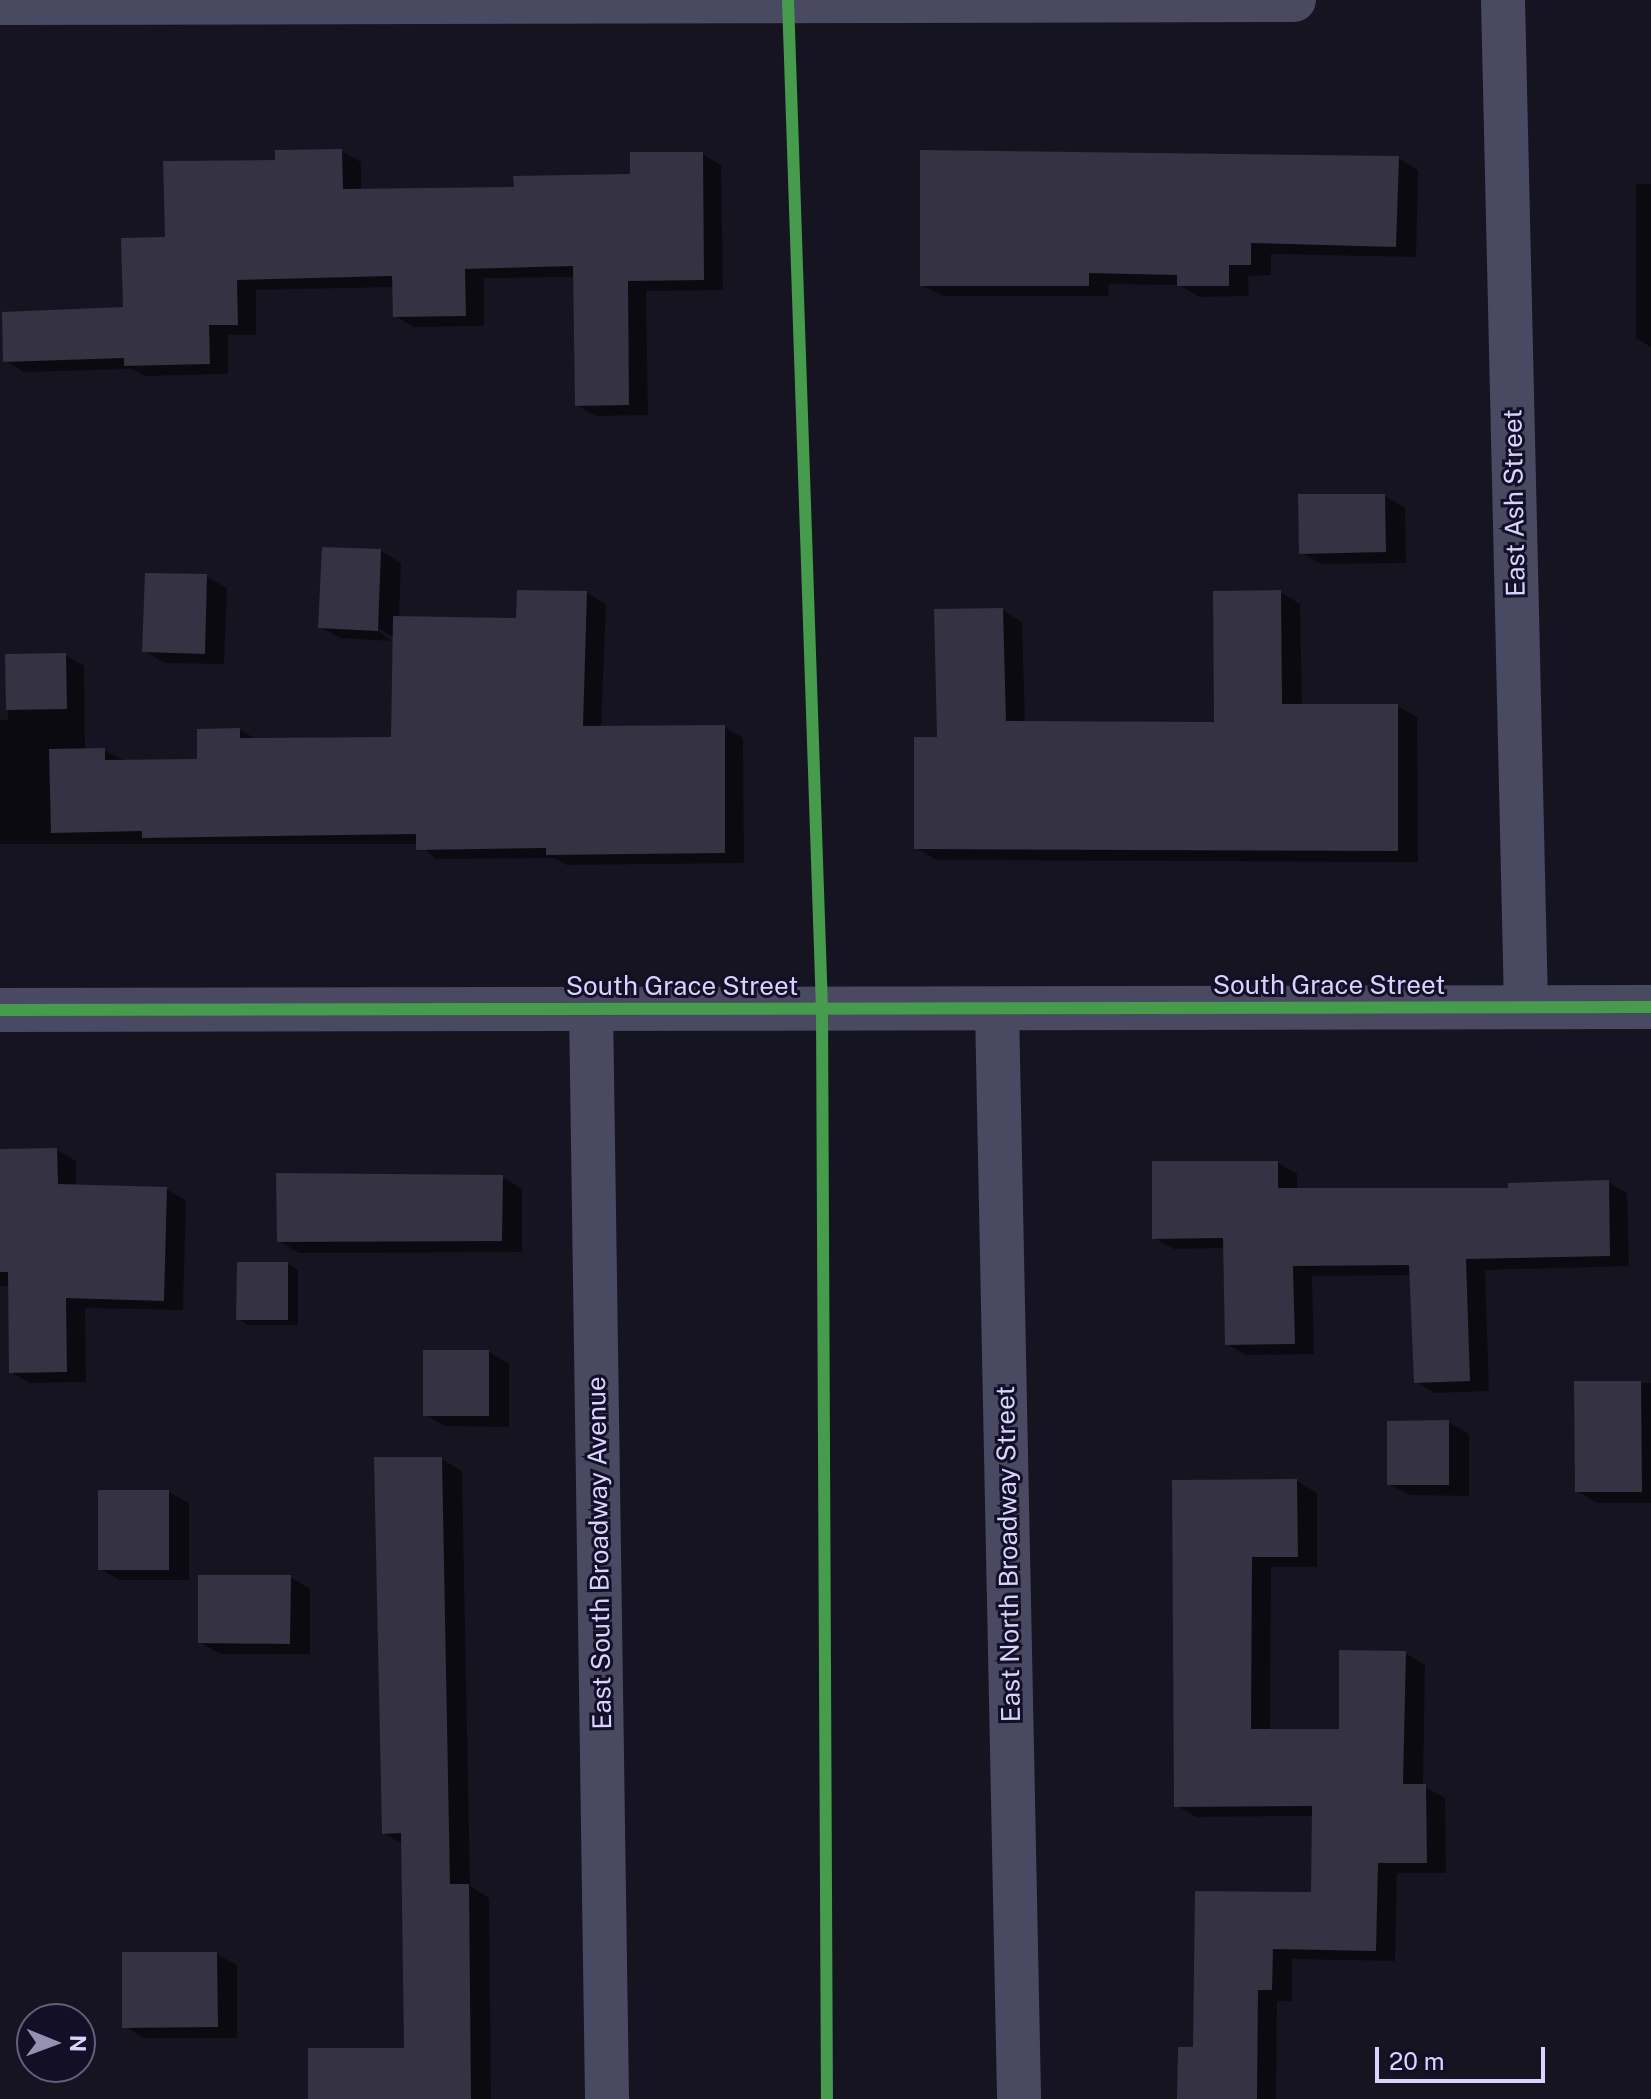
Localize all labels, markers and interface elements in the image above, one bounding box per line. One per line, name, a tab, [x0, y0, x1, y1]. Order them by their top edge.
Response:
street label: East Ash Street	[1497, 409, 1531, 597]
street label: South Grace Street	[1213, 969, 1445, 1001]
street label: South Grace Street	[566, 970, 798, 1002]
street label: East South Broadway Avenue	[580, 1376, 618, 1730]
street label: East North Broadway Street	[989, 1385, 1027, 1723]
north arrow	[16, 2003, 96, 2083]
scale bar	[1379, 2031, 1549, 2081]
text: N	[65, 2035, 91, 2052]
text: 20 m	[1389, 2047, 1445, 2075]

